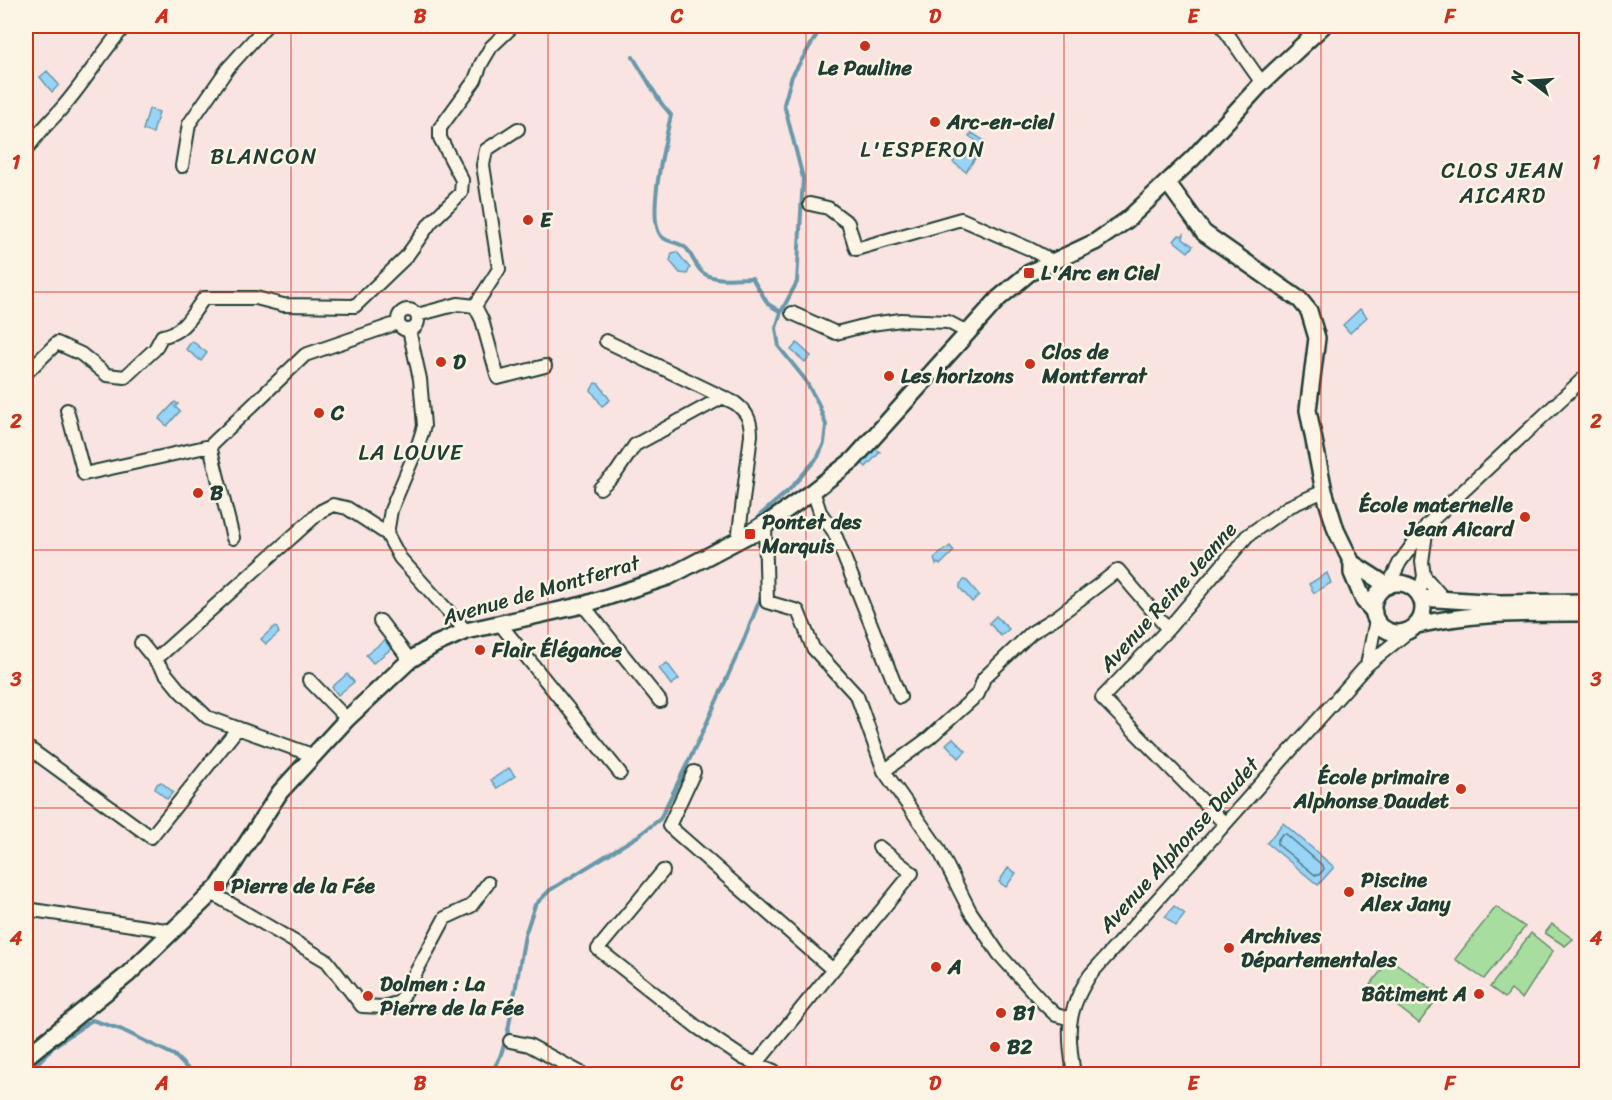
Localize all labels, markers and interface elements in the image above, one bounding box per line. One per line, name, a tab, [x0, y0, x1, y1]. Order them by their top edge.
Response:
text: A	[154, 0, 169, 34]
text: B	[414, 0, 427, 34]
text: C	[670, 0, 684, 34]
text: D	[929, 0, 942, 34]
text: E	[1187, 0, 1200, 34]
text: F	[1444, 0, 1457, 34]
marker: Le Pauline	[858, 39, 872, 53]
place label: Le Pauline	[818, 49, 912, 87]
north arrow	[1501, 51, 1561, 111]
text: N	[1501, 66, 1533, 87]
place label: Arc-en-ciel	[946, 103, 1055, 141]
marker: Arc-en-ciel	[928, 115, 942, 129]
district label: L'ESPERON	[860, 130, 986, 169]
district label: BLANCON	[210, 137, 318, 176]
text: 1	[12, 145, 21, 180]
text: 1	[1592, 145, 1601, 180]
district label: CLOS JEAN AICARD	[1441, 151, 1565, 215]
place label: E	[540, 201, 554, 239]
marker: E	[521, 213, 535, 227]
place label: L'Arc en Ciel	[1041, 254, 1161, 292]
marker: L'Arc en Ciel	[1022, 266, 1036, 280]
place label: Clos de Montferrat	[1041, 333, 1148, 395]
place label: D	[453, 343, 466, 381]
marker: D	[434, 355, 448, 369]
place label: Les horizons	[901, 357, 1014, 395]
marker: Clos de Montferrat	[1023, 357, 1037, 371]
marker: Les horizons	[882, 369, 896, 383]
place label: C	[330, 394, 345, 432]
text: 2	[9, 404, 22, 439]
text: 2	[1589, 404, 1602, 439]
marker: C	[312, 406, 326, 420]
district label: LA LOUVE	[358, 433, 464, 472]
place label: B	[210, 474, 224, 512]
marker: B	[191, 486, 205, 500]
place label: École maternelle Jean Aicard	[1358, 486, 1515, 548]
place label: Pontet des Marquis	[761, 503, 862, 565]
marker: École maternelle Jean Aicard	[1518, 510, 1532, 524]
street label: Avenue Reine Jeanne	[1089, 513, 1247, 682]
marker: Pontet des Marquis	[743, 527, 757, 541]
street label: Avenue de Montferrat	[437, 543, 646, 637]
place label: Flair Élégance	[491, 631, 622, 669]
marker: Flair Élégance	[473, 643, 487, 657]
text: 3	[10, 662, 22, 697]
text: 3	[1590, 662, 1602, 697]
street label: Avenue Alphonse Daudet	[1088, 747, 1270, 943]
place label: École primaire Alphonse Daudet	[1293, 758, 1450, 820]
marker: École primaire Alphonse Daudet	[1454, 782, 1468, 796]
place label: Piscine Alex Jany	[1360, 861, 1452, 923]
place label: Pierre de la Fée	[231, 867, 376, 905]
marker: Pierre de la Fée	[212, 879, 226, 893]
marker: Piscine Alex Jany	[1342, 885, 1356, 899]
place label: Archives Départementales	[1240, 917, 1397, 979]
text: 4	[9, 921, 23, 956]
text: 4	[1589, 921, 1603, 956]
marker: Archives Départementales	[1222, 941, 1236, 955]
place label: A	[947, 948, 962, 986]
marker: A	[929, 960, 943, 974]
place label: Dolmen : La Pierre de la Fée	[380, 965, 525, 1027]
place label: Bâtiment A	[1361, 975, 1467, 1013]
marker: Bâtiment A	[1472, 987, 1486, 1001]
marker: Dolmen : La Pierre de la Fée	[361, 989, 375, 1003]
place label: B1	[1013, 994, 1035, 1032]
marker: B1	[994, 1006, 1008, 1020]
place label: B2	[1007, 1028, 1032, 1066]
marker: B2	[988, 1040, 1002, 1054]
text: A	[154, 1066, 169, 1100]
text: B	[414, 1066, 427, 1100]
text: C	[670, 1066, 684, 1100]
text: D	[929, 1066, 942, 1100]
text: E	[1187, 1066, 1200, 1100]
text: F	[1444, 1066, 1457, 1100]

